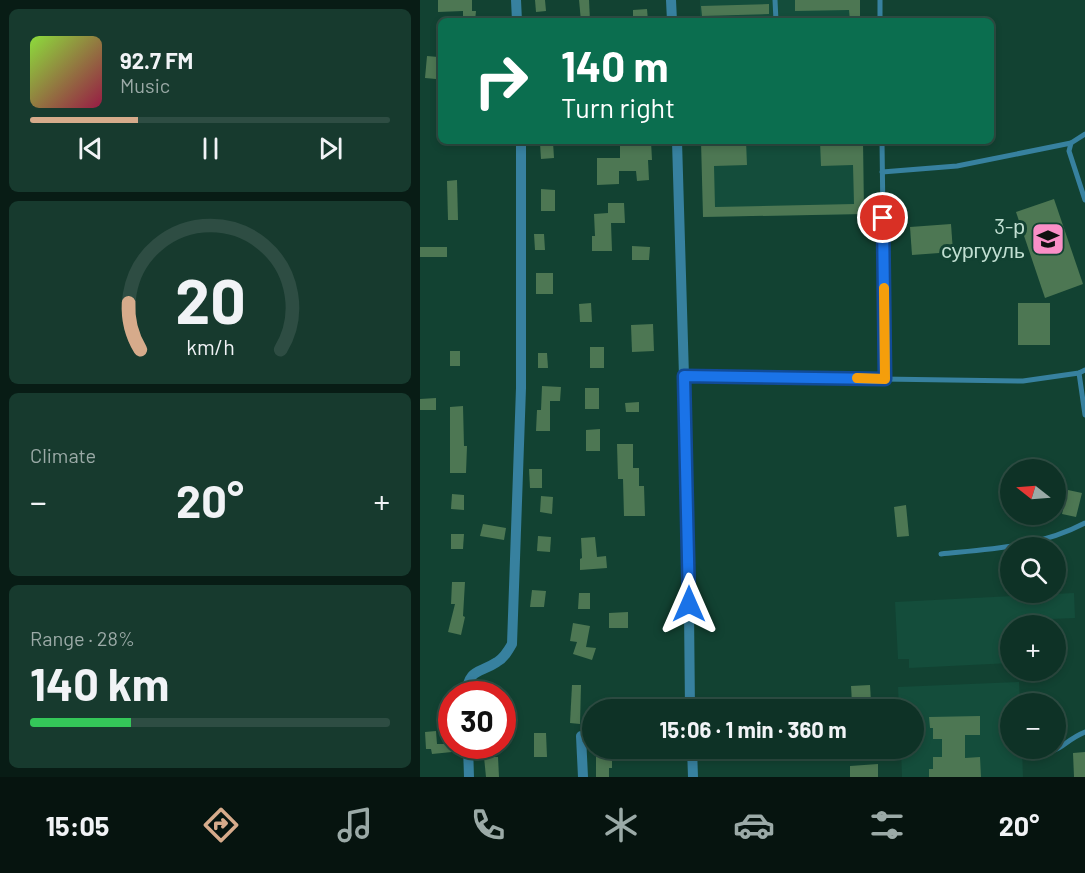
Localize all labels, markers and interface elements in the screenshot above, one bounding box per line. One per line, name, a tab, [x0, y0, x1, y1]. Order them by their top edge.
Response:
text: 140 m	[561, 40, 669, 90]
icon: right	[462, 42, 540, 120]
text: 92.7 FM	[120, 47, 193, 73]
text: Music	[120, 73, 170, 97]
text: Turn right	[561, 91, 675, 123]
icon: previous	[74, 132, 107, 165]
icon: pause	[194, 132, 227, 165]
icon: next	[314, 132, 347, 165]
pin	[857, 192, 908, 243]
icon: arrive	[866, 201, 899, 234]
place label: 3-р сургууль	[941, 213, 1025, 262]
school or university icon: 3-р сургууль	[1030, 221, 1066, 257]
text: 20	[175, 262, 245, 336]
text: km/h	[186, 334, 234, 359]
text: Climate	[30, 443, 96, 467]
north arrow	[1000, 459, 1066, 525]
map controls	[1000, 459, 1066, 759]
text: 20°	[176, 473, 244, 527]
text: −	[30, 481, 47, 521]
text: +	[374, 481, 390, 521]
button: search	[1000, 537, 1066, 603]
position arrow	[657, 572, 721, 636]
button: +	[1000, 615, 1066, 681]
text: Range · 28%	[30, 626, 135, 650]
text: 140 km	[30, 656, 169, 710]
speed limit sign: 30	[438, 681, 516, 759]
button: −	[1000, 693, 1066, 759]
text: 15:06 · 1 min · 360 m	[659, 716, 847, 742]
icon: directions	[200, 804, 242, 846]
icon: music	[334, 804, 376, 846]
icon: phone	[467, 804, 509, 846]
icon: climate	[600, 804, 642, 846]
icon: car	[733, 804, 775, 846]
icon: filters	[866, 804, 908, 846]
text: 15:05	[46, 809, 109, 841]
text: 20°	[999, 809, 1039, 841]

